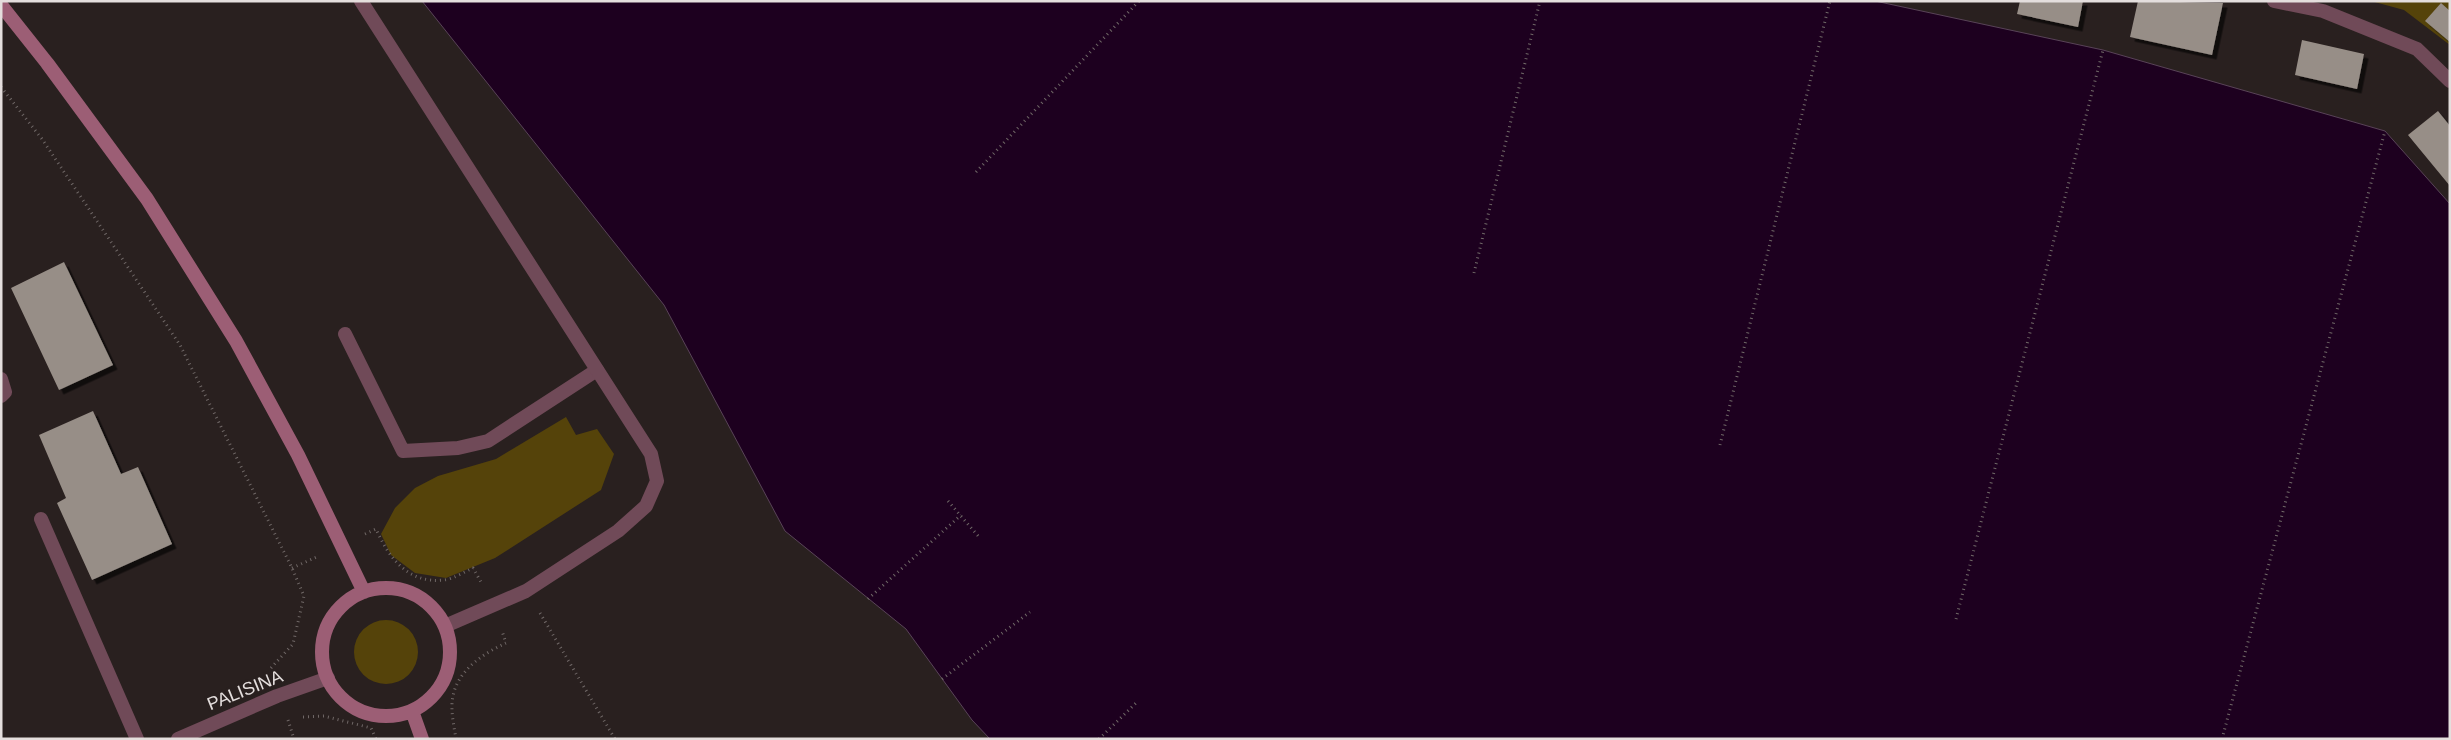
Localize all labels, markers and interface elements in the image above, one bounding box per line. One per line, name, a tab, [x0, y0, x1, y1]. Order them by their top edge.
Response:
street label: PALISINA	[204, 666, 286, 714]

